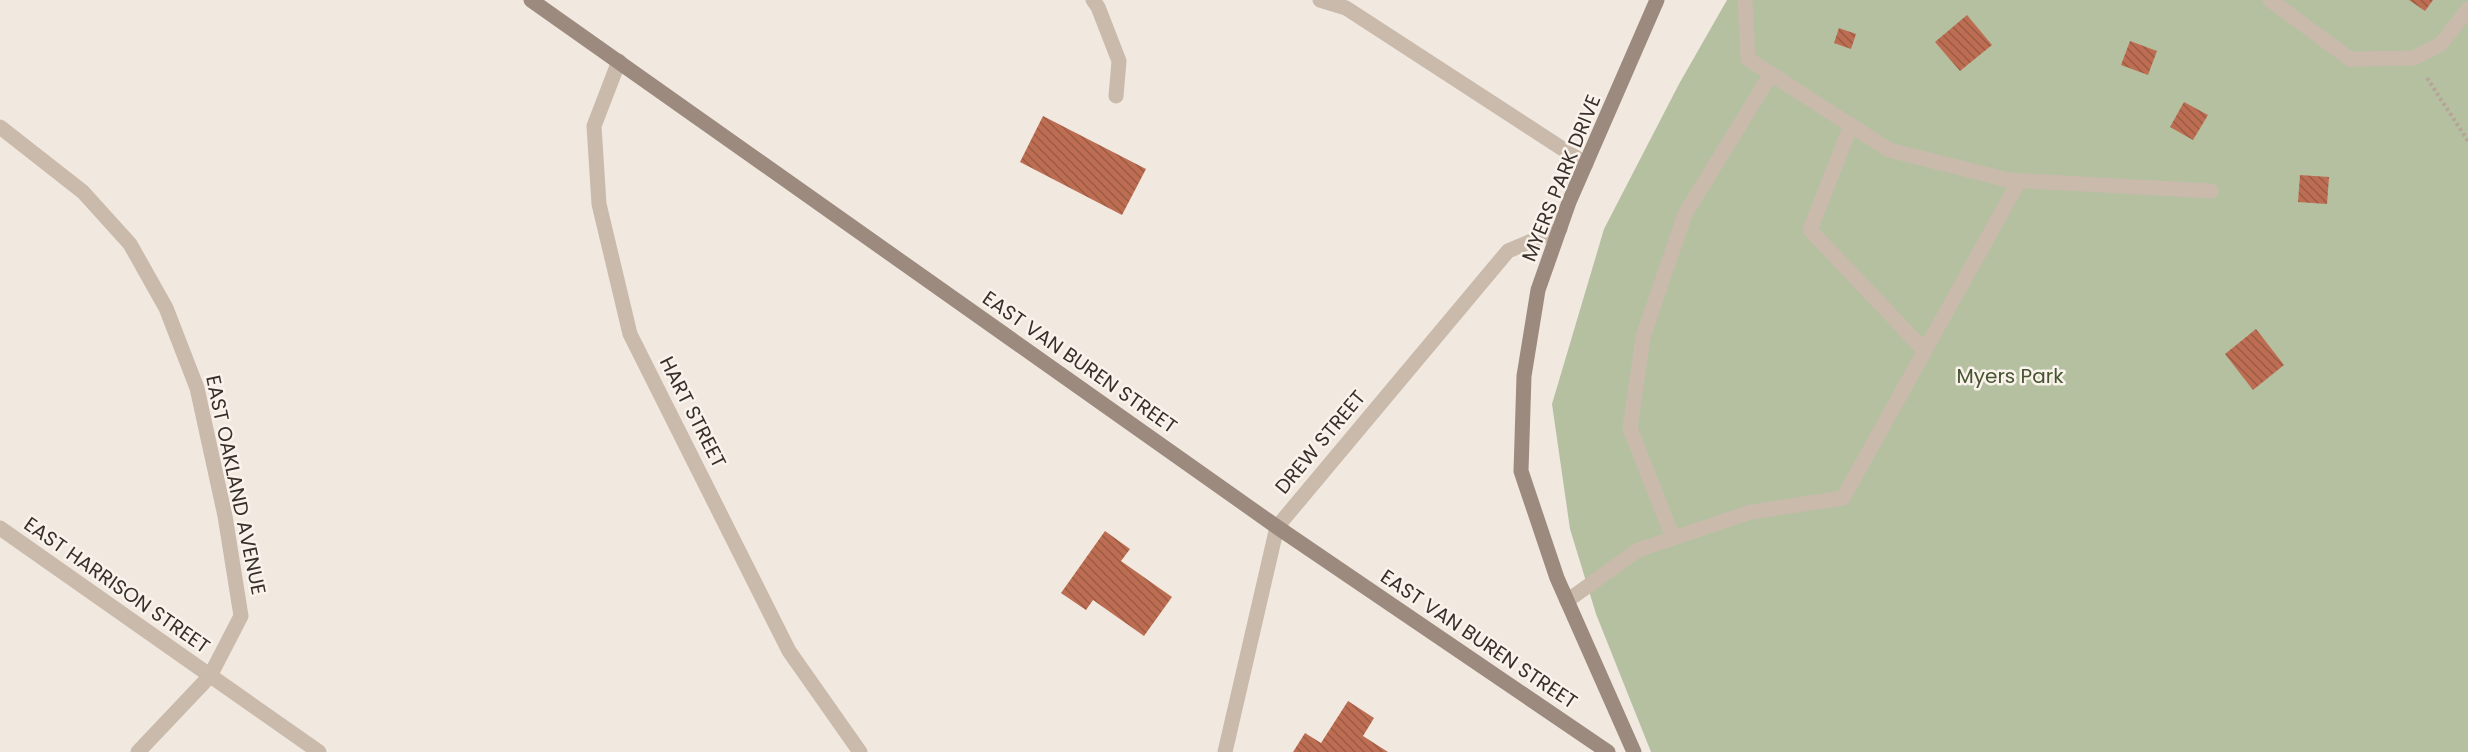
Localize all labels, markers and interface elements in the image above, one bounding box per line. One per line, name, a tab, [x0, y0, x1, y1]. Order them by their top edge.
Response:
street label: MYERS PARK DRIVE	[1515, 90, 1607, 266]
street label: EAST VAN BUREN STREET	[977, 284, 1183, 440]
street label: HART STREET	[653, 351, 733, 473]
park label: Myers Park	[1957, 362, 2064, 390]
street label: EAST OAKLAND AVENUE	[199, 373, 273, 597]
street label: DREW STREET	[1268, 384, 1372, 500]
street label: EAST HARRISON STREET	[18, 510, 216, 660]
street label: EAST VAN BUREN STREET	[1375, 563, 1583, 715]

